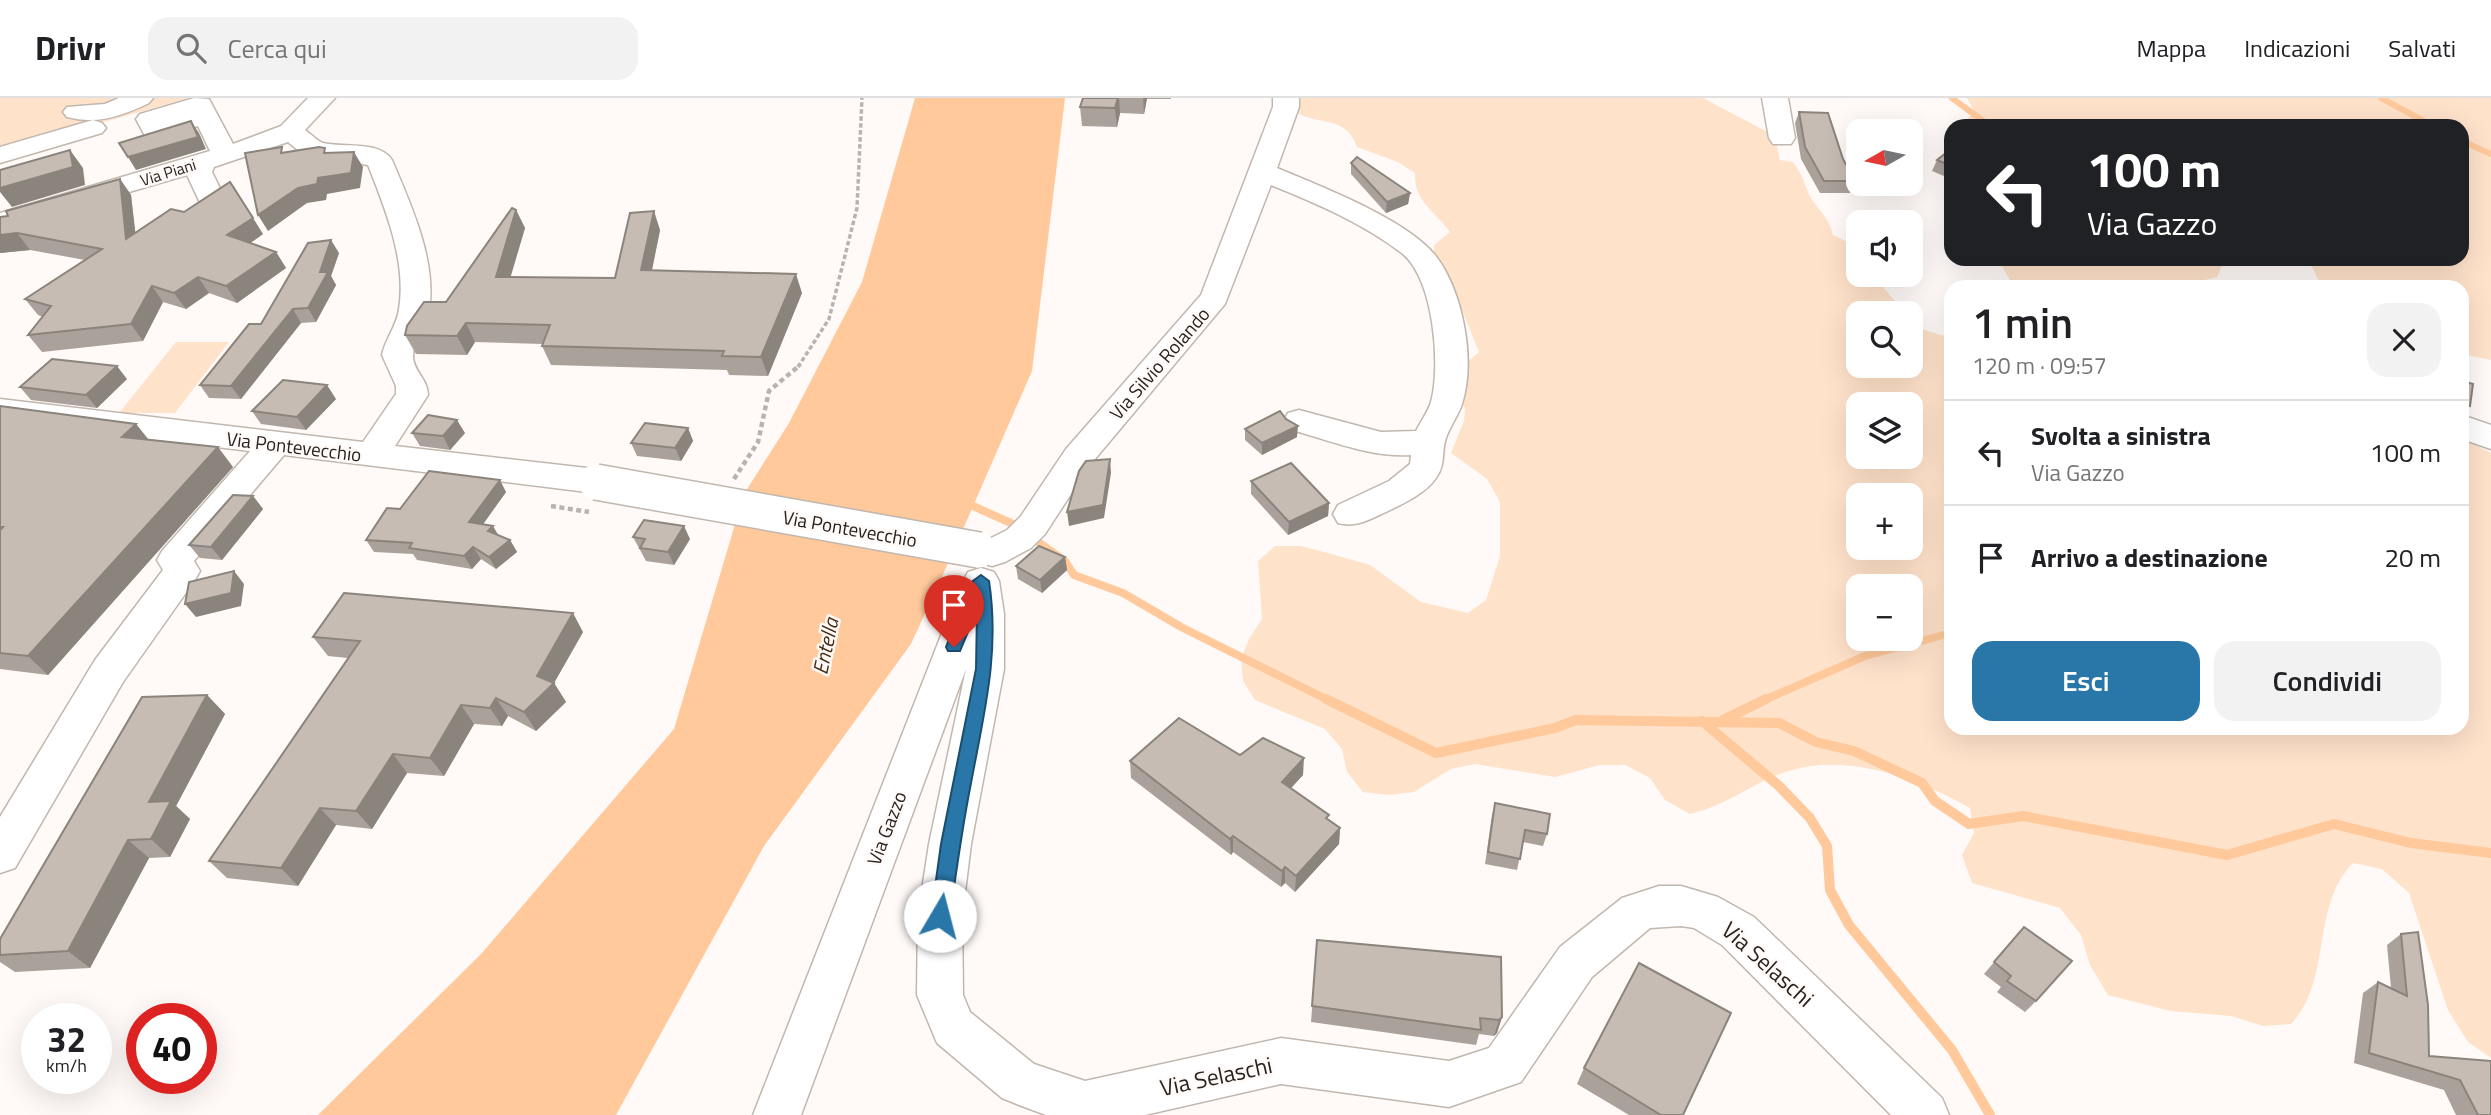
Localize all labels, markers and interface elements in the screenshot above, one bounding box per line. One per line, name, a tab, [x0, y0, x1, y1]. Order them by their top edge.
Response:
search box	[148, 17, 638, 80]
text: Drivr	[35, 23, 106, 73]
icon: search	[172, 29, 210, 67]
text: Cerca qui	[228, 29, 327, 68]
text: Mappa	[2137, 30, 2206, 66]
text: Indicazioni	[2244, 30, 2350, 66]
text: Salvati	[2388, 30, 2456, 66]
north arrow	[1846, 119, 1923, 196]
map controls	[1846, 119, 1923, 651]
text: 100 m	[2087, 131, 2221, 206]
icon: left	[1972, 147, 2063, 238]
street label: Via Piani	[137, 152, 199, 192]
text: Via Gazzo	[2087, 199, 2217, 247]
button: sound	[1846, 210, 1923, 287]
text: 1 min	[1972, 290, 2073, 354]
street label: Via Silvio Rolando	[1102, 300, 1216, 426]
button: search	[1846, 301, 1923, 378]
button: close	[2367, 303, 2441, 377]
text: 120 m · 09:57	[1972, 348, 2107, 383]
button: layers	[1846, 392, 1923, 469]
text: Svolta a sinistra	[2031, 416, 2211, 455]
street label: Via Pontevecchio	[225, 423, 363, 469]
text: 100 m	[2370, 433, 2441, 472]
icon: left	[1972, 434, 2010, 472]
text: Via Gazzo	[2031, 455, 2125, 490]
button: +	[1846, 483, 1923, 560]
street label: Via Pontevecchio	[781, 502, 919, 554]
text: Arrivo a destinazione	[2031, 538, 2268, 577]
text: 20 m	[2384, 538, 2441, 577]
icon: arrive	[1972, 539, 2010, 577]
button: −	[1846, 574, 1923, 651]
pin	[924, 575, 984, 647]
icon: arrive	[935, 586, 973, 624]
water label: Entella	[803, 613, 847, 677]
button: Esci	[1972, 641, 2200, 721]
button: Condividi	[2214, 641, 2441, 721]
street label: Via Gazzo	[859, 787, 913, 869]
position arrow	[903, 879, 977, 953]
street label: Via Selaschi	[1714, 913, 1822, 1015]
speed limit sign: 40	[126, 1003, 217, 1094]
text: 32	[47, 1012, 86, 1066]
street label: Via Selaschi	[1157, 1047, 1275, 1105]
text: km/h	[46, 1052, 87, 1079]

